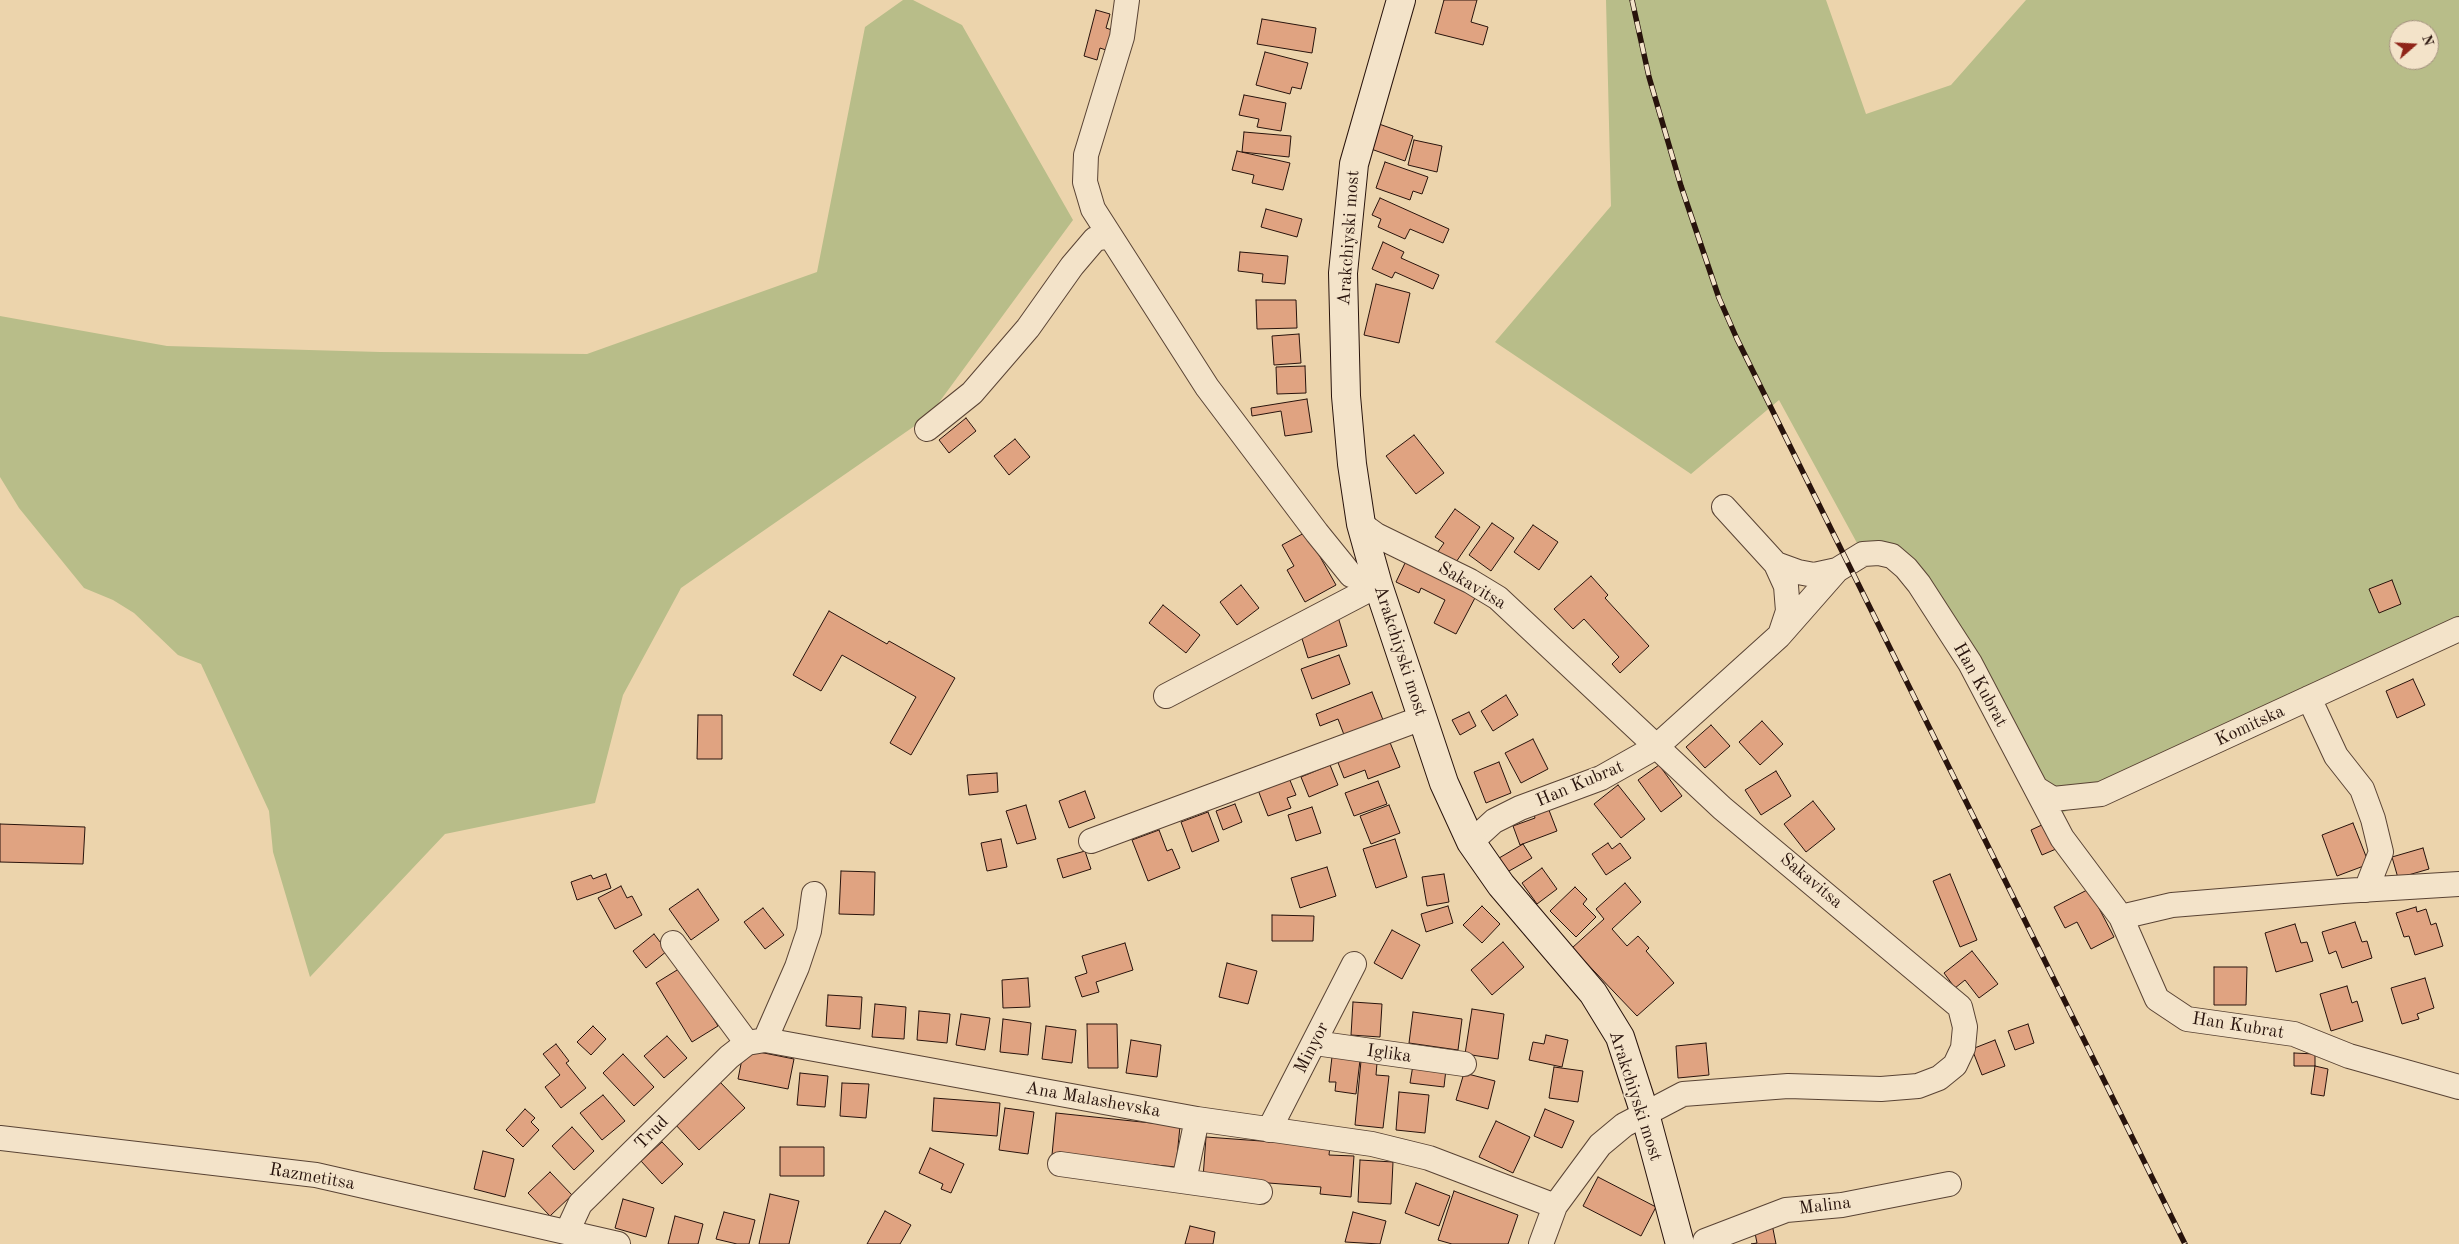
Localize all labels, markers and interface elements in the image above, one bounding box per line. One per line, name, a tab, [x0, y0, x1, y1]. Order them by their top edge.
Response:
north arrow	[2389, 20, 2439, 70]
text: N	[2419, 33, 2436, 48]
street label: Arakchiyski most	[1333, 169, 1365, 307]
street label: Sakavitsa	[1434, 557, 1510, 615]
street label: Arakchiyski most	[1369, 583, 1431, 719]
street label: Han Kubrat	[1948, 639, 2012, 731]
street label: Komitska	[2212, 701, 2288, 751]
street label: Han Kubrat	[1533, 756, 1627, 812]
street label: Sakavitsa	[1775, 849, 1847, 913]
street label: Han Kubrat	[2190, 1008, 2286, 1044]
street label: Minyor	[1290, 1019, 1334, 1077]
street label: Arakchiyski most	[1604, 1028, 1666, 1164]
street label: Iglika	[1365, 1040, 1413, 1068]
street label: Ana Malashevska	[1024, 1078, 1162, 1122]
street label: Trud	[630, 1111, 674, 1155]
street label: Razmetitsa	[268, 1159, 356, 1195]
street label: Malina	[1798, 1192, 1852, 1220]

